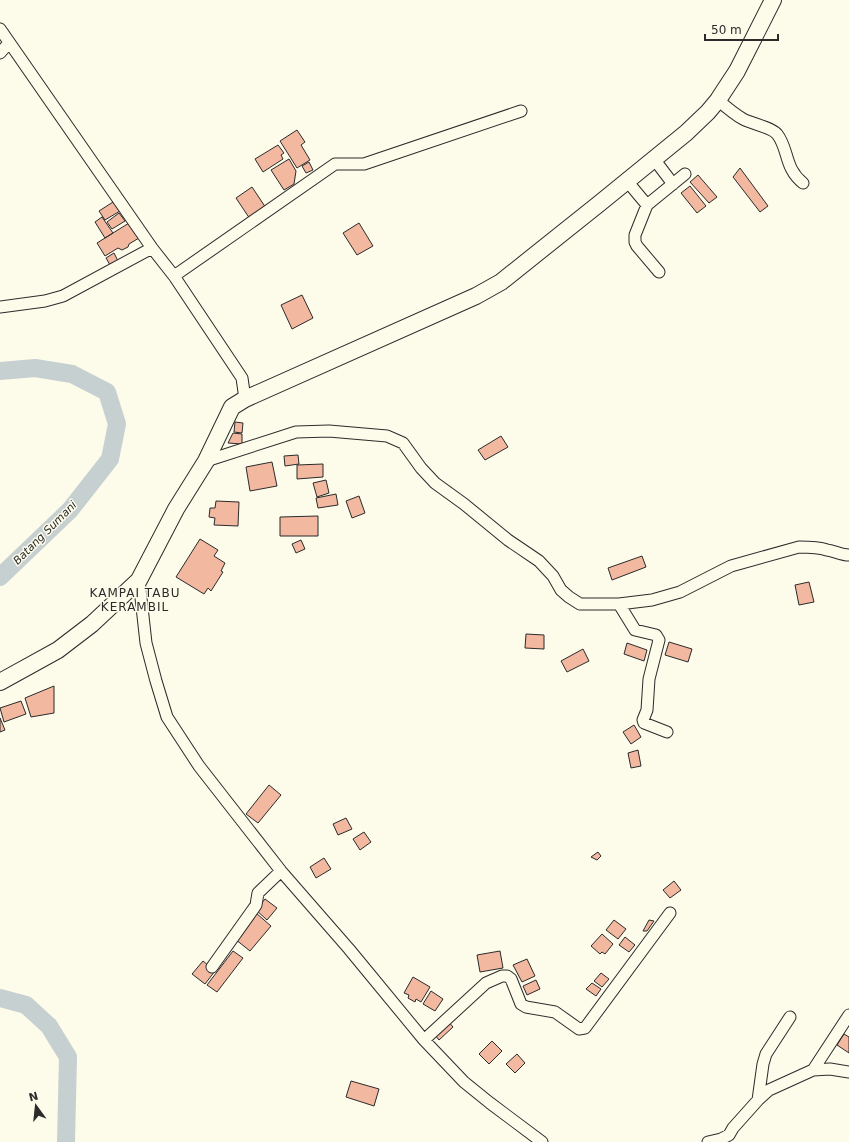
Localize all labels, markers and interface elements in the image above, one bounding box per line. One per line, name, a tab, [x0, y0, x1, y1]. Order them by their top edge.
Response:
scale bar	[705, 16, 778, 42]
text: 50 m	[711, 23, 742, 37]
water label: Batang Sumani	[11, 499, 79, 567]
district label: KAMPAI TABU KERAMBIL	[90, 586, 180, 614]
north arrow	[16, 1086, 56, 1126]
text: N	[27, 1089, 40, 1104]

